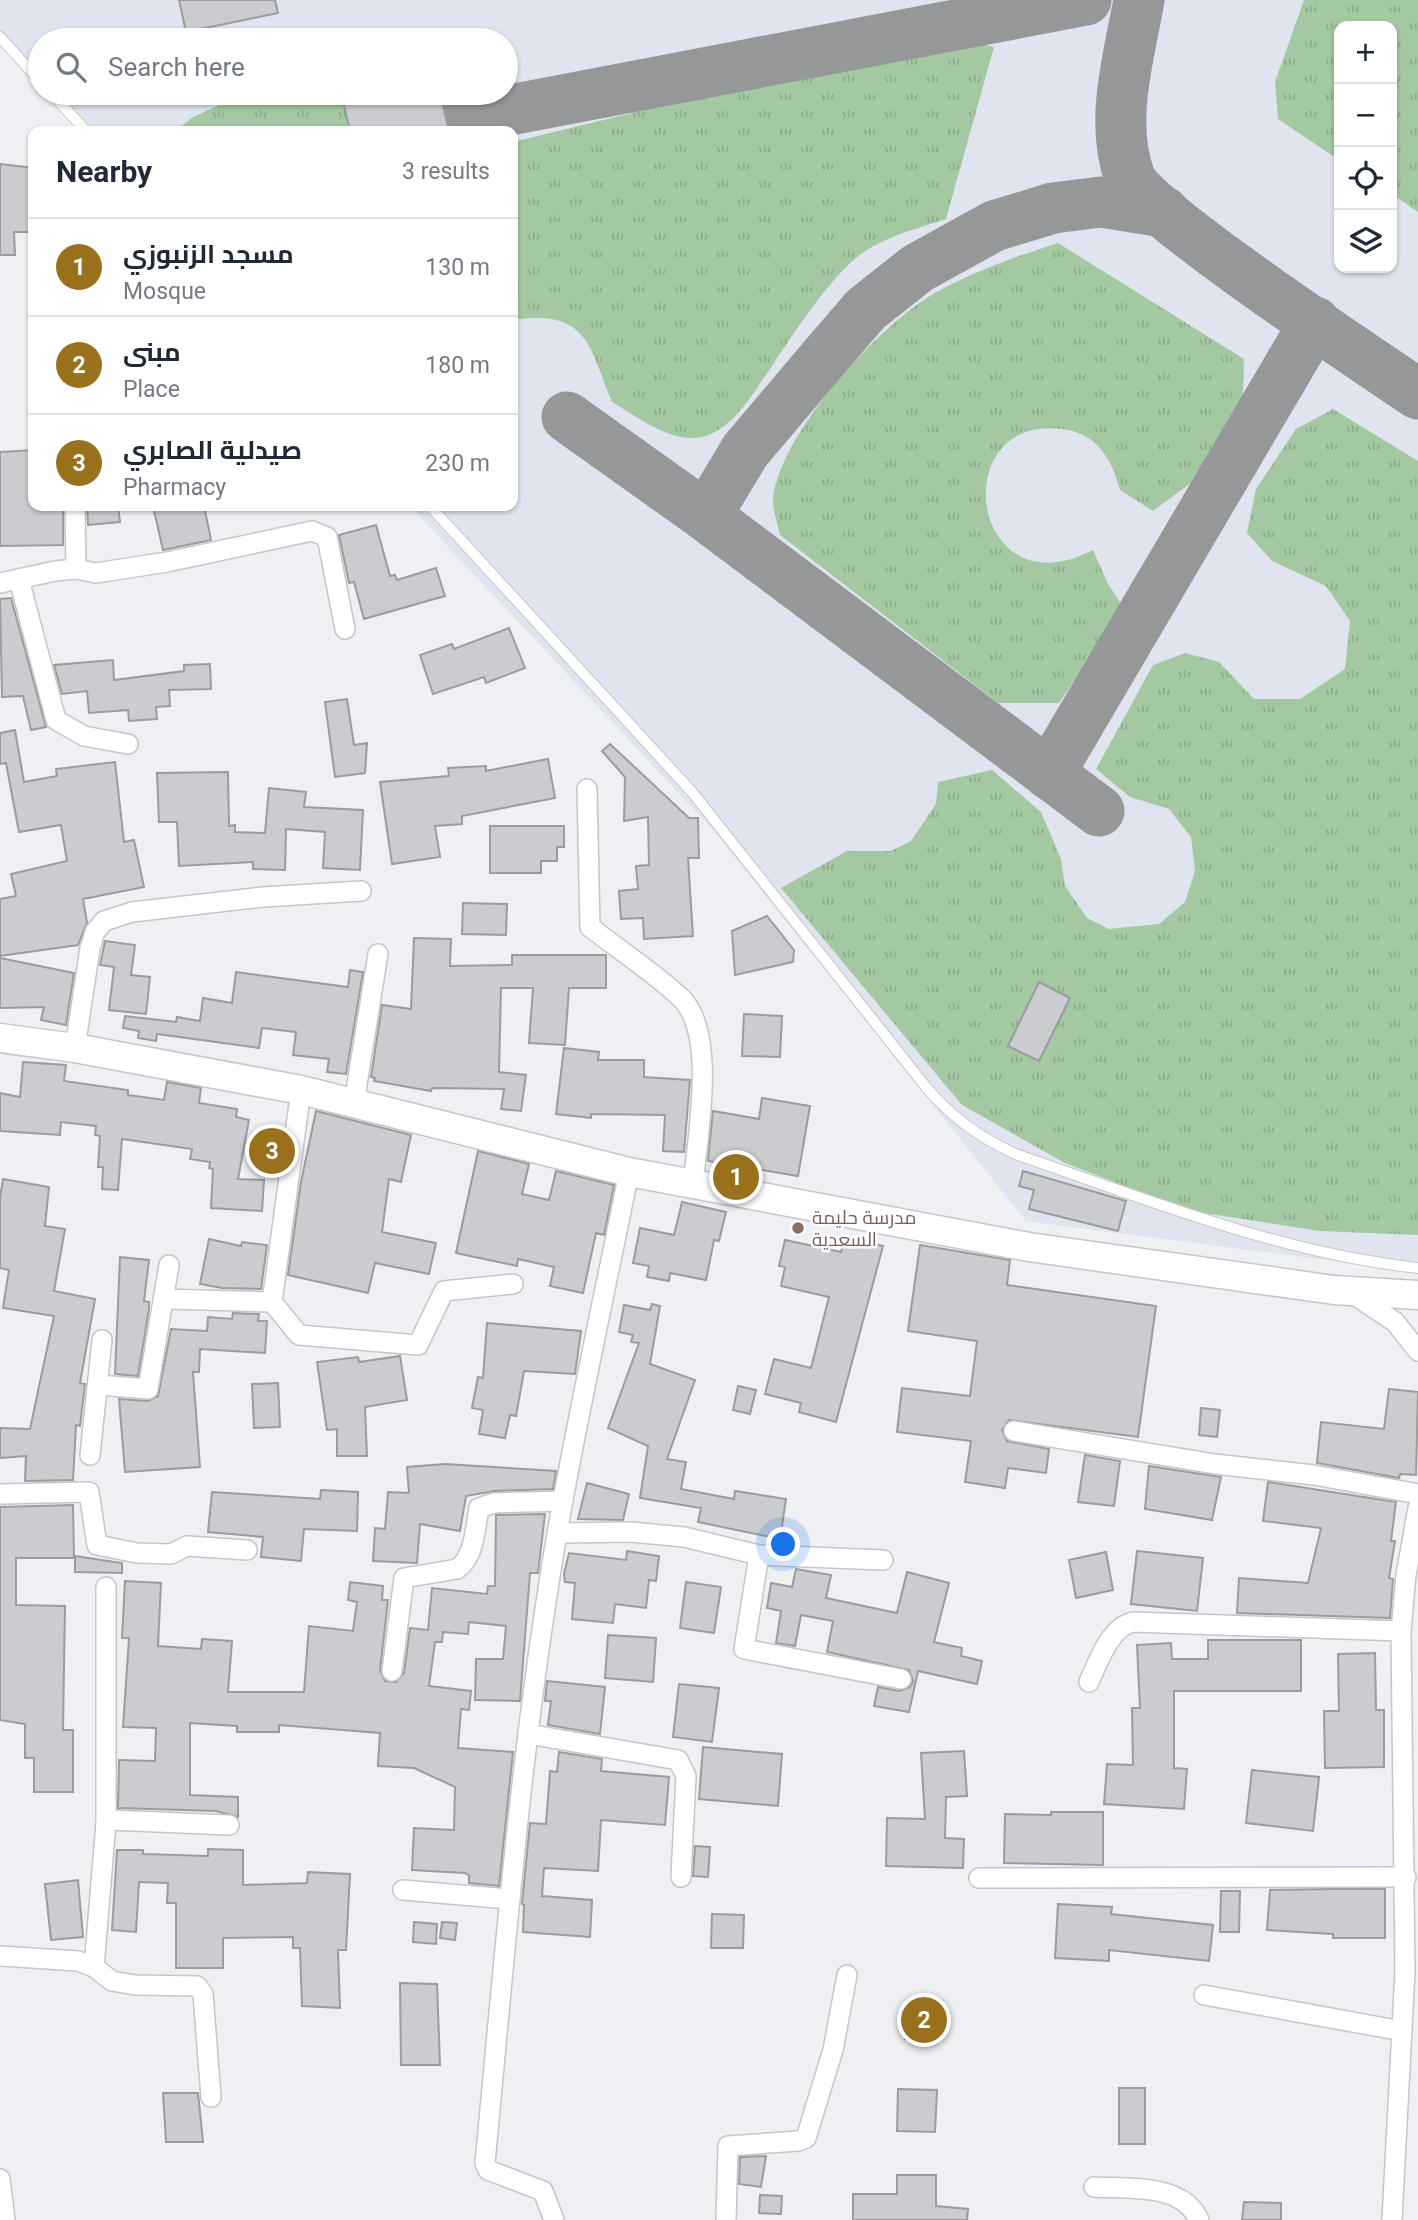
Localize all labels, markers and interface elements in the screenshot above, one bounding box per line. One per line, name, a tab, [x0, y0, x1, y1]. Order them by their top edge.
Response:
map controls	[1334, 21, 1397, 273]
button: +	[1334, 21, 1397, 84]
search box	[28, 28, 518, 105]
icon: search	[52, 48, 90, 86]
text: Search here	[108, 52, 245, 82]
button: −	[1334, 84, 1397, 147]
button: locate	[1334, 147, 1397, 210]
text: Nearby	[56, 154, 152, 189]
text: 3 results	[402, 158, 490, 185]
button: layers	[1334, 210, 1397, 273]
text: مسجد الزنبوزي	[123, 239, 294, 269]
text: 1	[72, 254, 86, 281]
text: 130 m	[425, 254, 490, 281]
text: Mosque	[123, 278, 206, 305]
text: مبنى	[123, 337, 181, 367]
text: 2	[72, 352, 86, 379]
text: 180 m	[425, 352, 490, 379]
text: Place	[123, 376, 180, 403]
text: صيدلية الصابري	[123, 435, 302, 465]
text: 3	[72, 450, 86, 477]
text: 230 m	[425, 450, 490, 477]
text: Pharmacy	[123, 474, 226, 501]
pin: 3	[249, 1125, 295, 1177]
pin: 1	[713, 1151, 759, 1203]
place label: مدرسة حليمة السعدية	[812, 1206, 917, 1251]
marker: مدرسة حليمة السعدية	[790, 1220, 806, 1236]
your location	[766, 1527, 800, 1561]
pin: 2	[901, 1994, 947, 2046]

